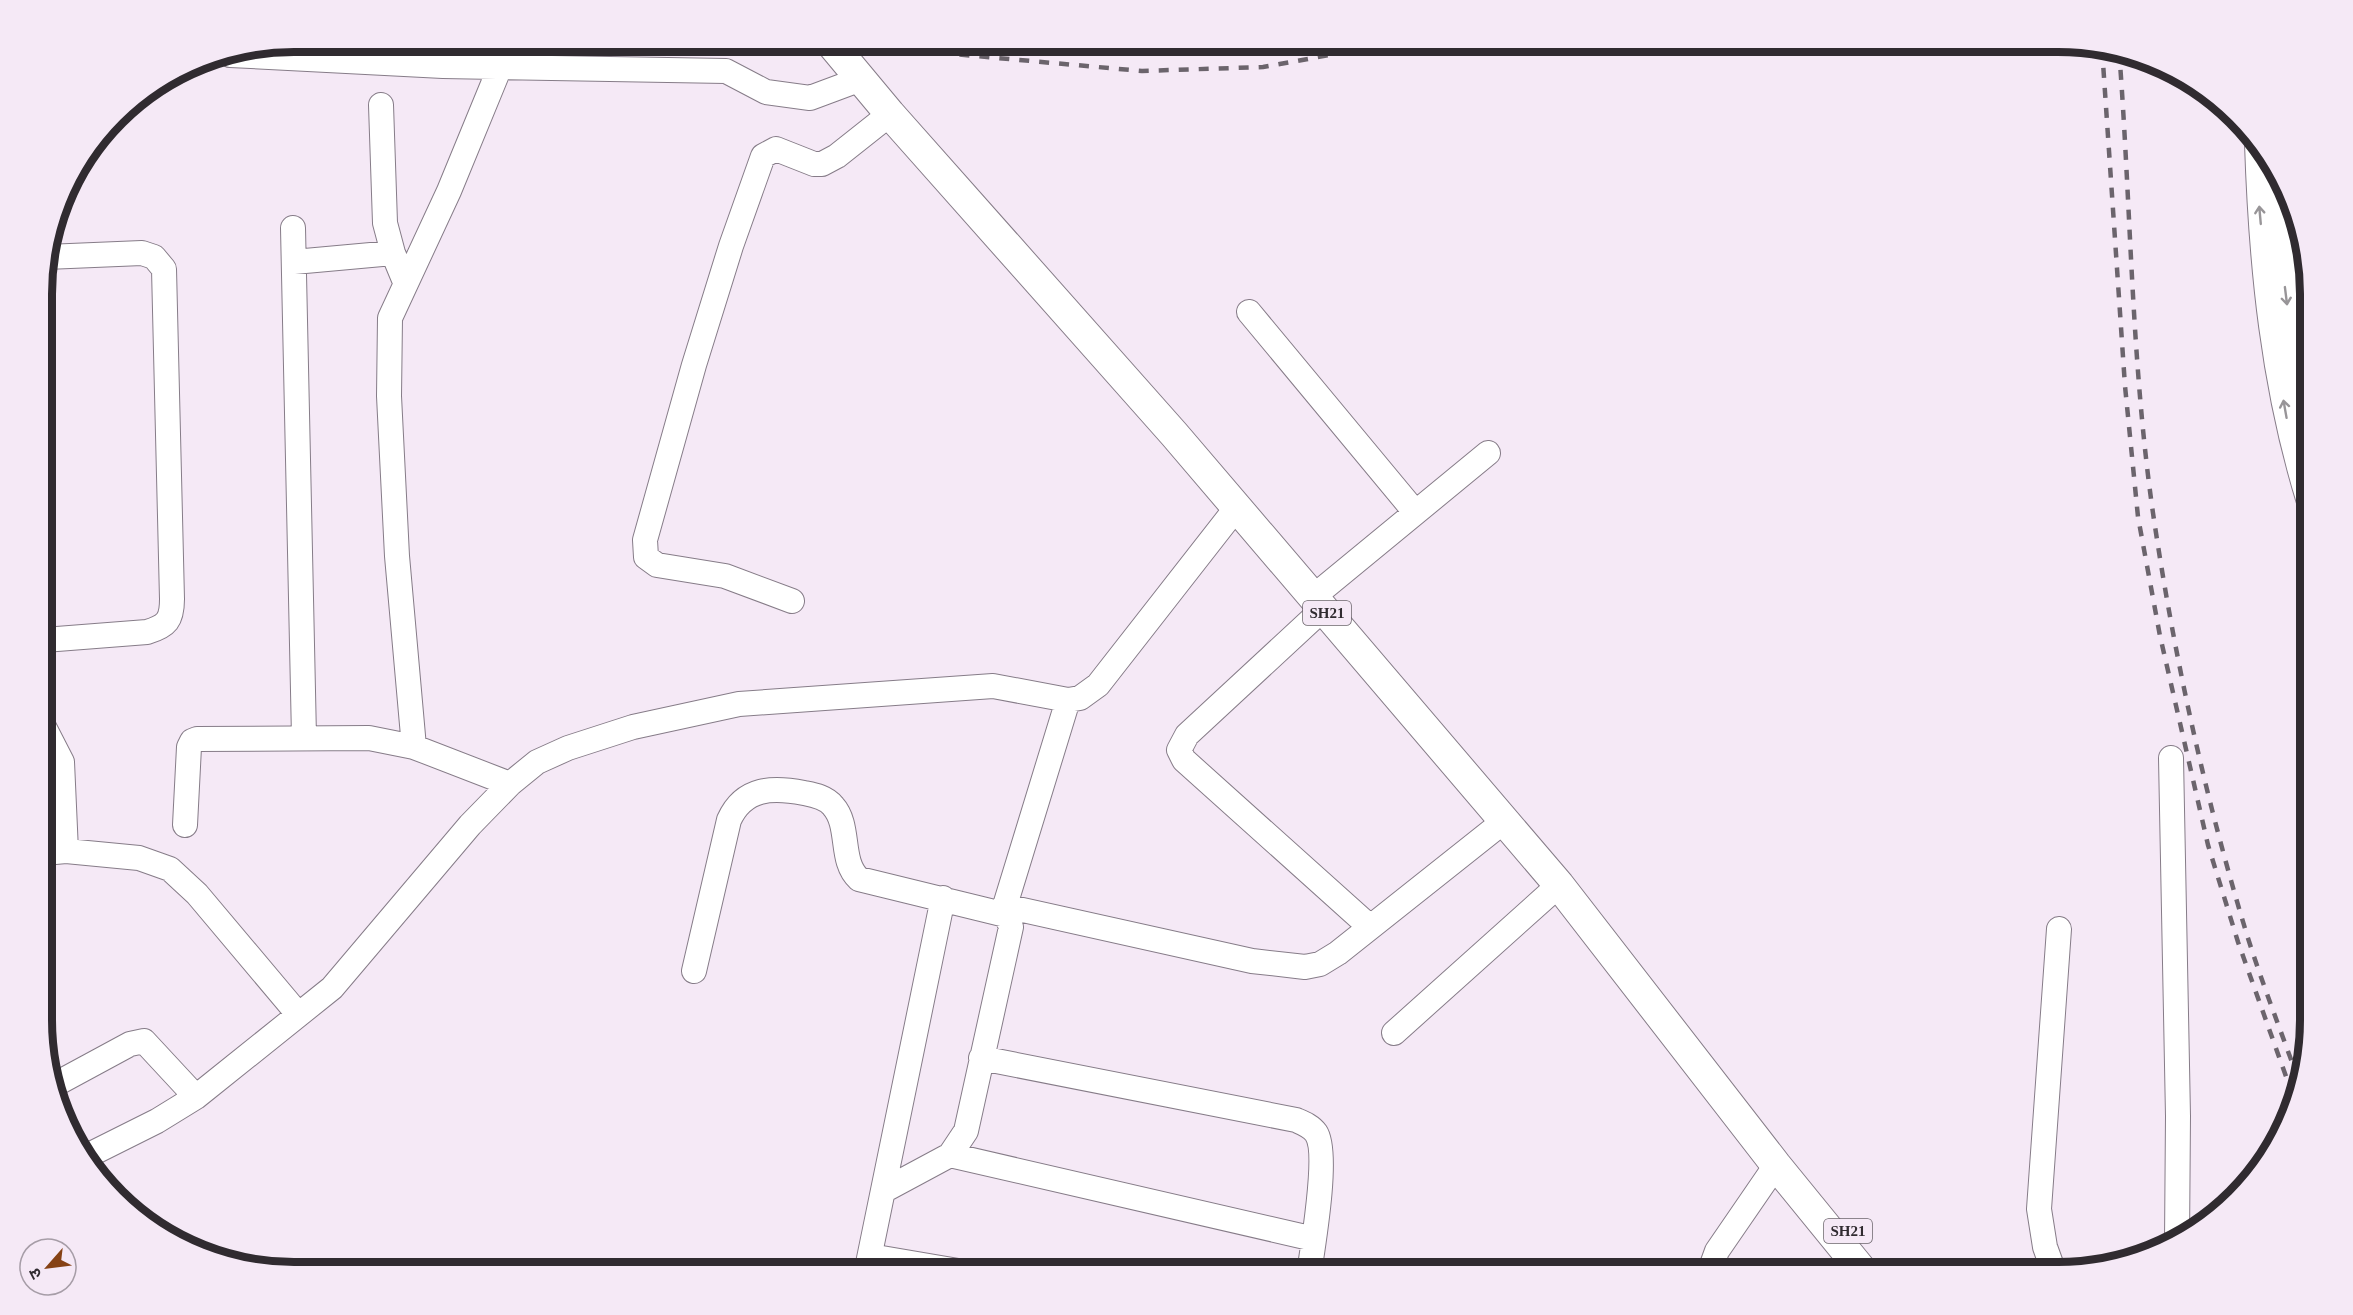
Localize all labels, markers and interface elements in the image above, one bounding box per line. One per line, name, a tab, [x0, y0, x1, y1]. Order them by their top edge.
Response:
one-way arrow	[2254, 206, 2265, 226]
one-way arrow	[2280, 285, 2291, 305]
one-way arrow	[2279, 399, 2290, 419]
road number: SH21	[1303, 601, 1351, 625]
road number: SH21	[1824, 1219, 1872, 1243]
north arrow	[18, 1237, 78, 1297]
text: उ	[25, 1265, 45, 1282]

